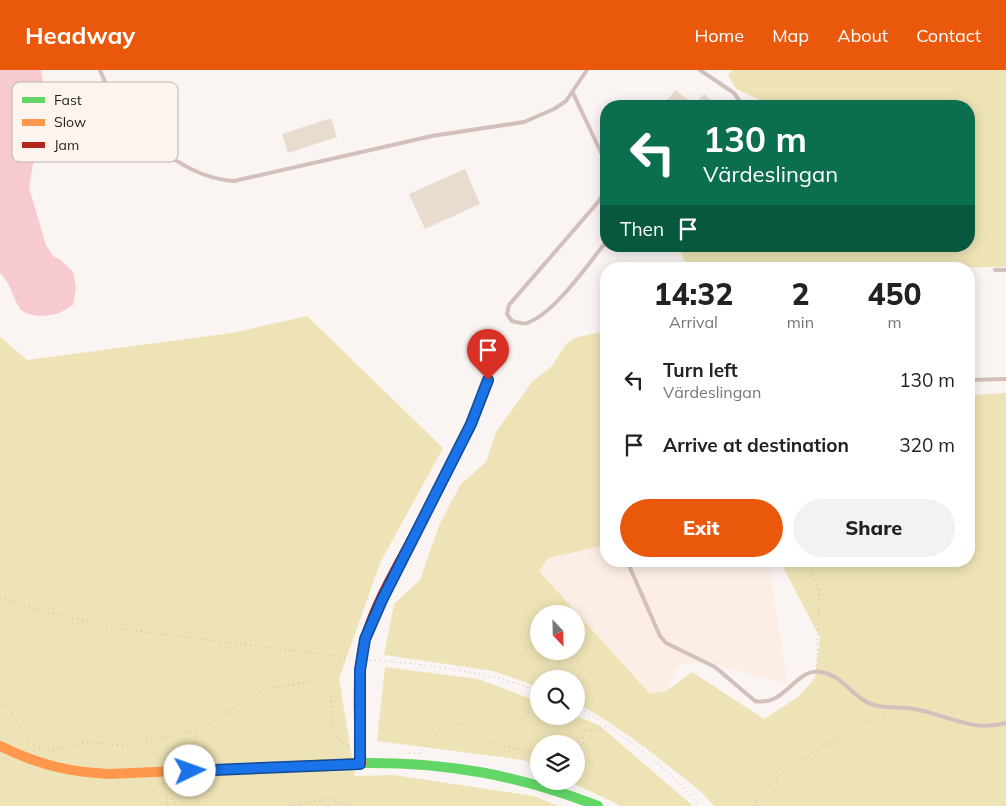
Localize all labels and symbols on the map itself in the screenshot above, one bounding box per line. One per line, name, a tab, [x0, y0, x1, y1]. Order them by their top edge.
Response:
legend	[12, 82, 178, 162]
text: Fast	[54, 91, 82, 109]
text: Slow	[54, 113, 86, 131]
text: Jam	[54, 136, 79, 154]
pin	[467, 329, 509, 380]
north arrow	[530, 605, 585, 660]
position arrow	[163, 744, 215, 796]

